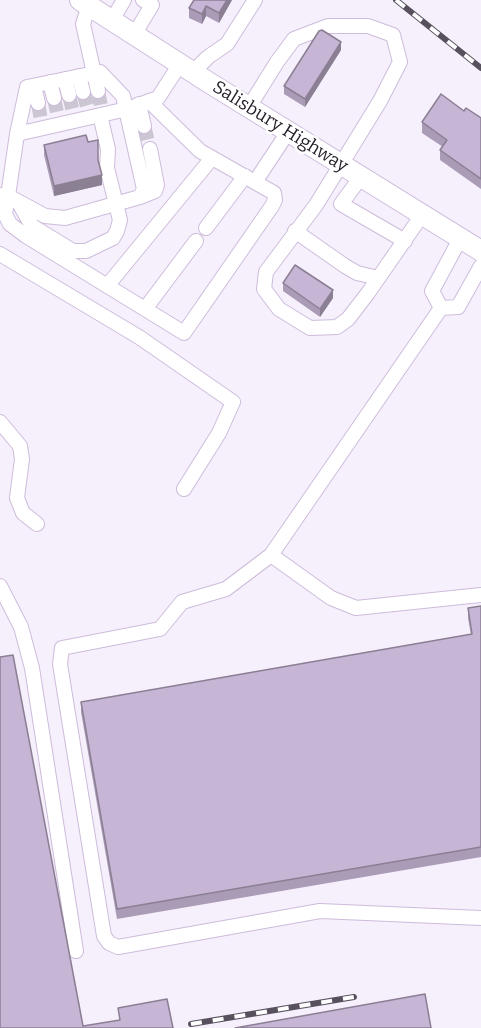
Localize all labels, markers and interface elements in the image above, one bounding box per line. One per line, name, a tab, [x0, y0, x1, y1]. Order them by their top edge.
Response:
street label: Salisbury Highway	[208, 77, 352, 177]

